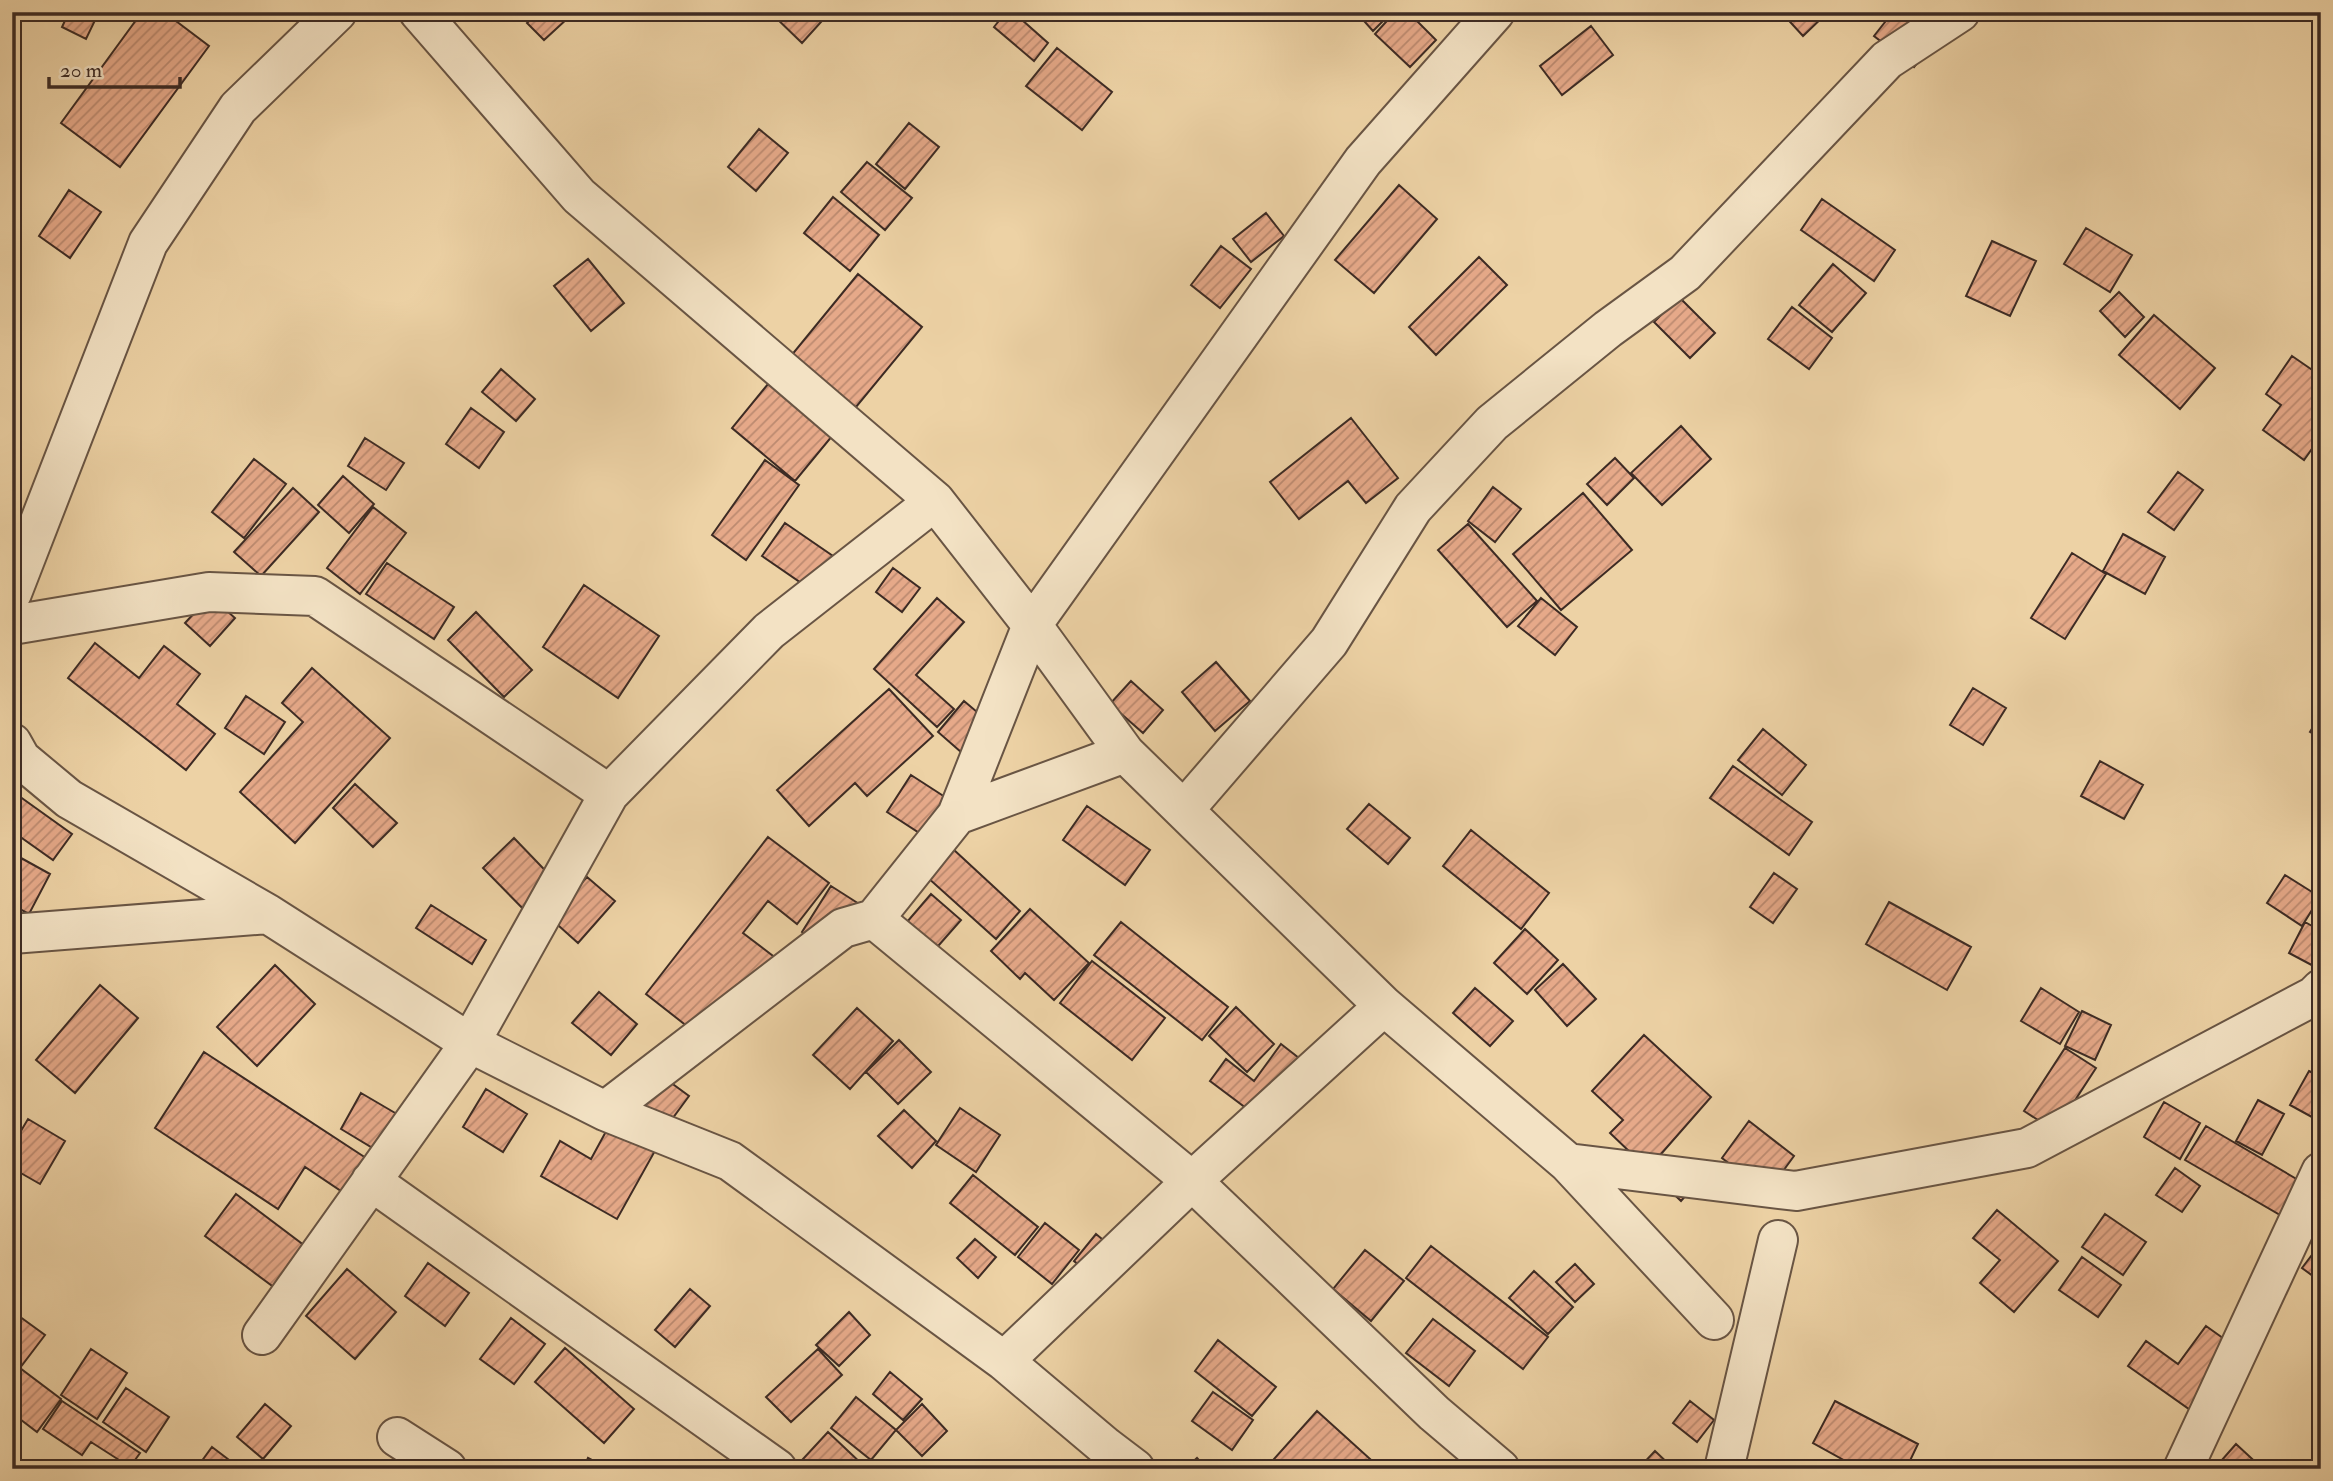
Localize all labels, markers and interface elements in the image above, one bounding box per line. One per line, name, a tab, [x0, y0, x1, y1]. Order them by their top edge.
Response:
scale bar	[49, 46, 180, 90]
text: 20 m	[60, 57, 102, 84]

